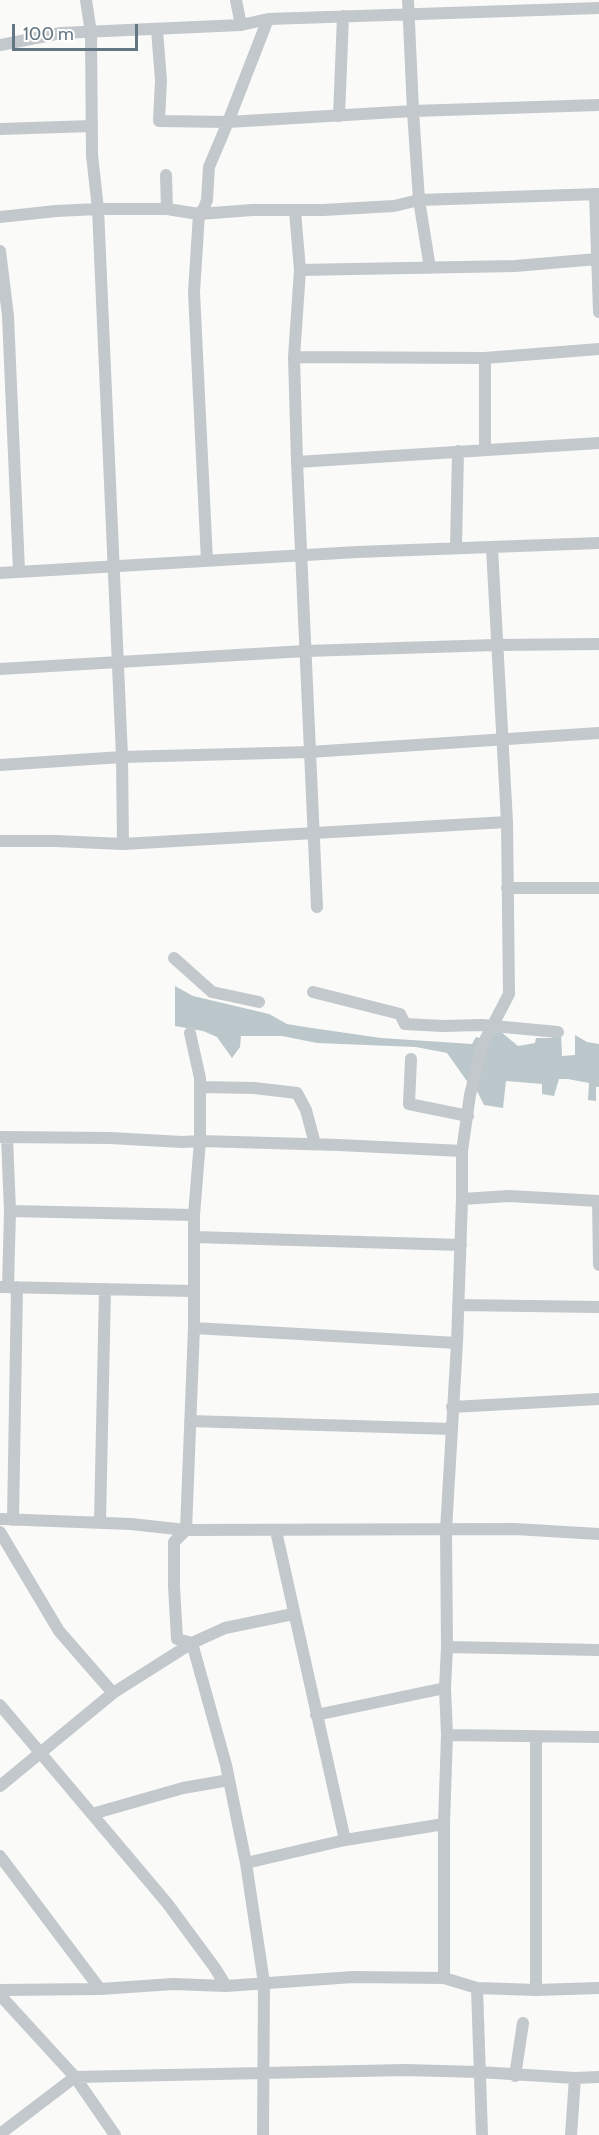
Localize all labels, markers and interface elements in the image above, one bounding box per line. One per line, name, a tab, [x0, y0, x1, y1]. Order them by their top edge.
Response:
scale bar	[15, 12, 141, 50]
text: 100 m	[23, 23, 74, 45]

